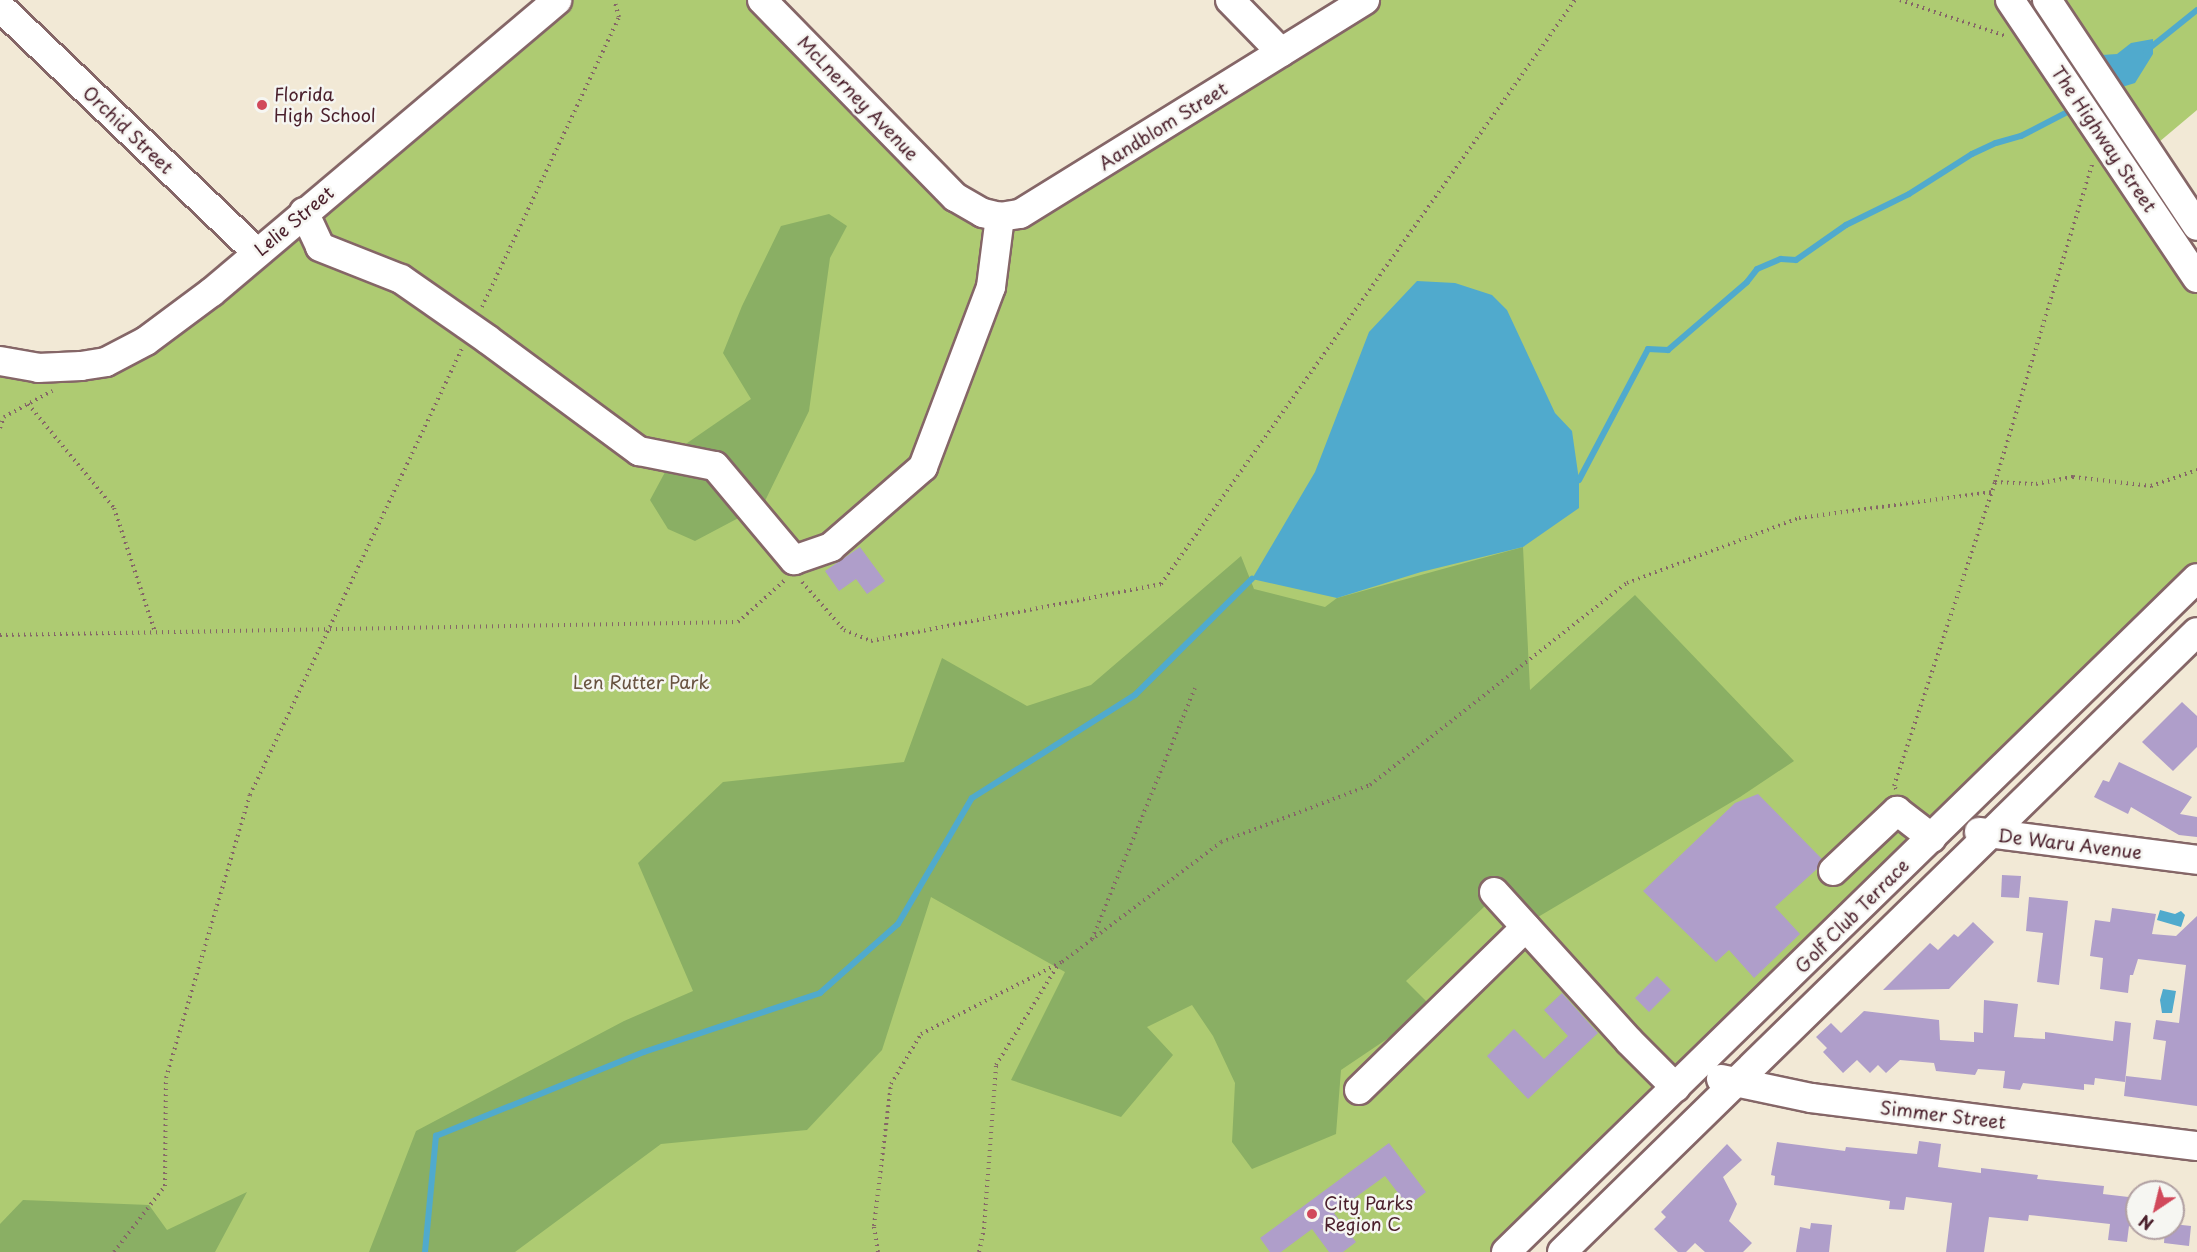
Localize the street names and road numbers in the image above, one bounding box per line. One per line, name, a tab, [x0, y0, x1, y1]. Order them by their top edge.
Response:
street label: McLnerney Avenue	[793, 31, 923, 165]
street label: The Highway Street	[2047, 61, 2161, 217]
street label: Aandblom Street	[1094, 78, 1232, 174]
street label: Orchid Street	[78, 82, 178, 178]
street label: Lelie Street	[249, 181, 339, 261]
street label: De Waru Avenue	[1997, 825, 2143, 863]
street label: Golf Club Terrace	[1790, 854, 1914, 978]
street label: Simmer Street	[1879, 1097, 2007, 1133]

